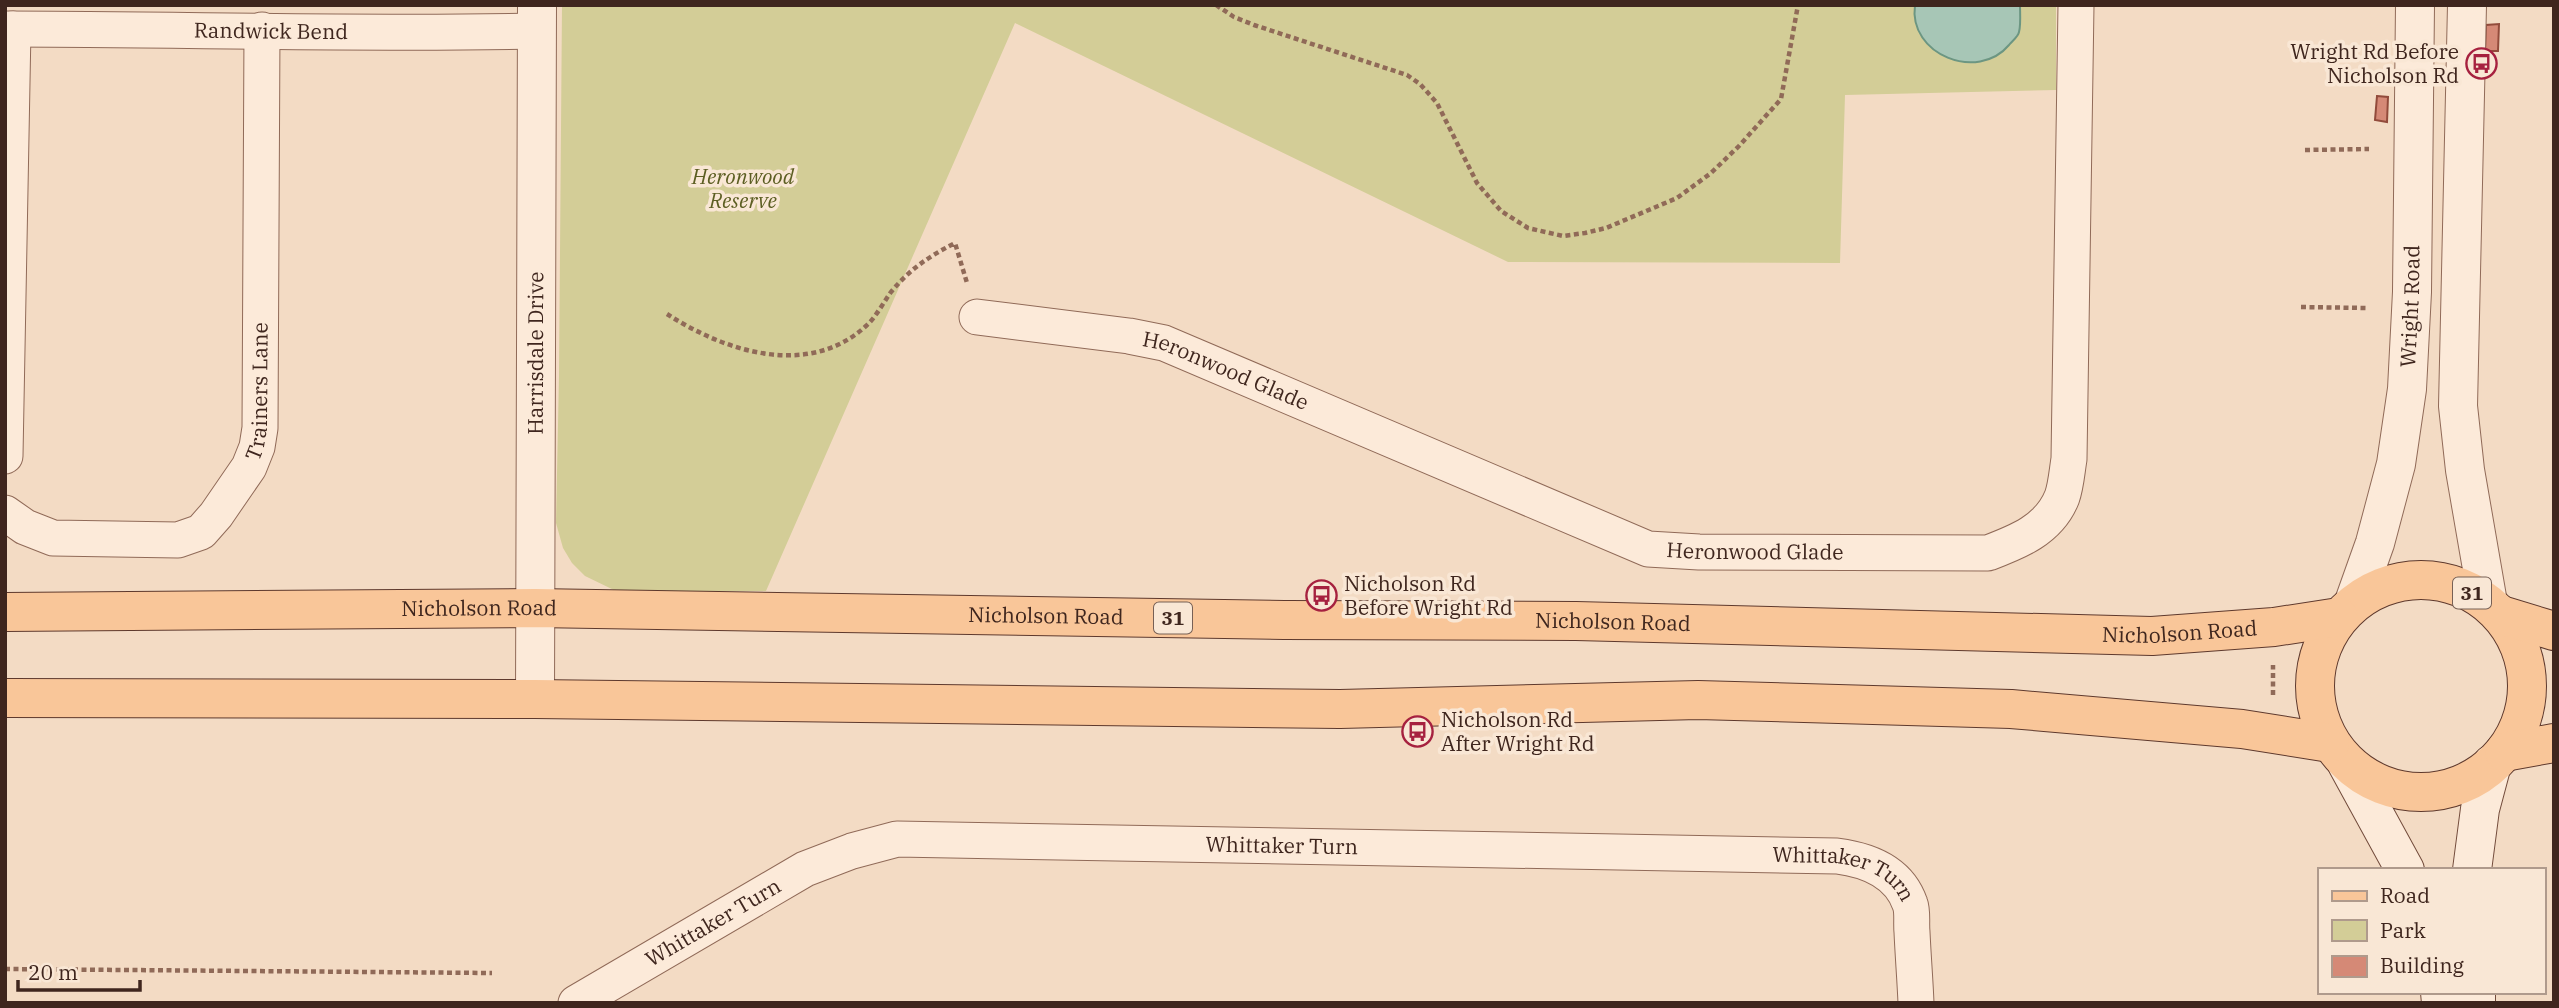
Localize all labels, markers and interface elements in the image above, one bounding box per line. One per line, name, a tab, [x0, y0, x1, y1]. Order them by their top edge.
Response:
street label: Randwick Bend	[194, 16, 348, 45]
place label: Wright Rd Before Nicholson Rd	[2290, 37, 2459, 89]
bus stop icon: Wright Rd Before Nicholson Rd	[2465, 47, 2499, 81]
park label: Heronwood Reserve	[691, 162, 795, 214]
street label: Wright Road	[2393, 245, 2425, 368]
street label: Harrisdale Drive	[521, 271, 549, 435]
street label: Trainers Lane	[238, 322, 274, 464]
street label: Heronwood Glade	[1140, 324, 1313, 416]
street label: Heronwood Glade	[1666, 535, 1844, 566]
place label: Nicholson Rd Before Wright Rd	[1344, 569, 1513, 621]
road number: 31	[2453, 578, 2491, 608]
bus stop icon: Nicholson Rd Before Wright Rd	[1304, 579, 1338, 613]
street label: Nicholson Road	[401, 593, 557, 622]
street label: Nicholson Road	[968, 600, 1124, 630]
road number: 31	[1154, 603, 1192, 634]
street label: Nicholson Road	[1535, 606, 1691, 637]
street label: Nicholson Road	[2102, 613, 2258, 649]
place label: Nicholson Rd After Wright Rd	[1441, 705, 1595, 757]
bus stop icon: Nicholson Rd After Wright Rd	[1401, 715, 1435, 749]
street label: Whittaker Turn	[1205, 830, 1358, 860]
street label: Whittaker Turn	[1772, 840, 1922, 906]
legend	[2318, 868, 2545, 994]
street label: Whittaker Turn	[640, 871, 786, 972]
text: Road	[2380, 881, 2430, 909]
text: Park	[2380, 916, 2427, 944]
scale bar	[18, 948, 140, 992]
text: Building	[2380, 951, 2465, 979]
text: 20 m	[28, 958, 78, 986]

